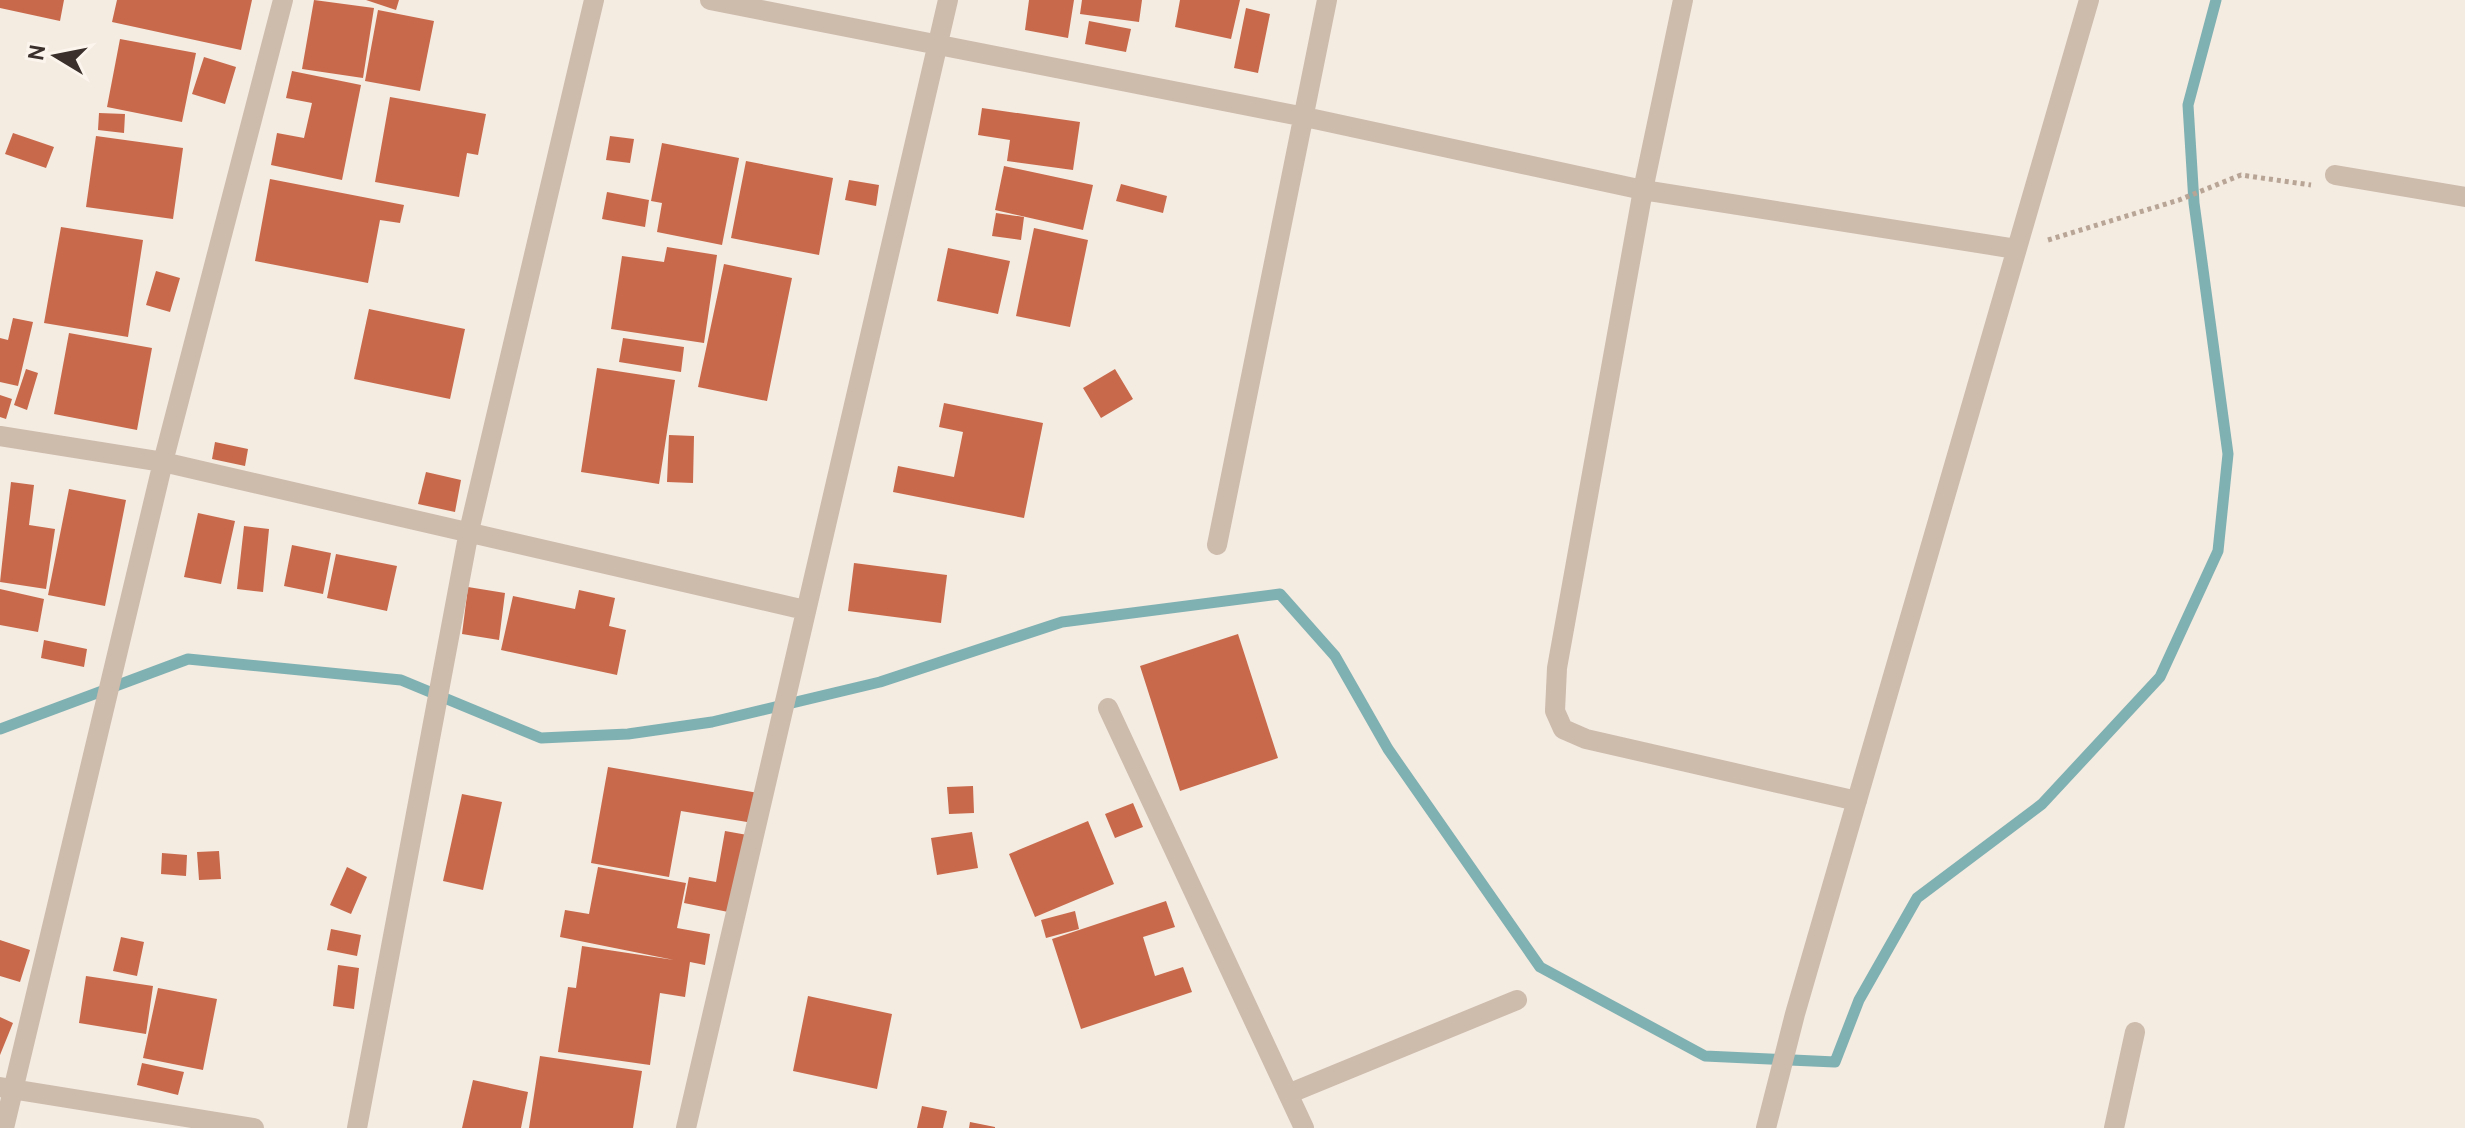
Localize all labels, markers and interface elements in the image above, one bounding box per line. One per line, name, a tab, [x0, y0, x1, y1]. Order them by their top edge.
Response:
north arrow	[16, 16, 96, 96]
text: N	[22, 43, 51, 63]

